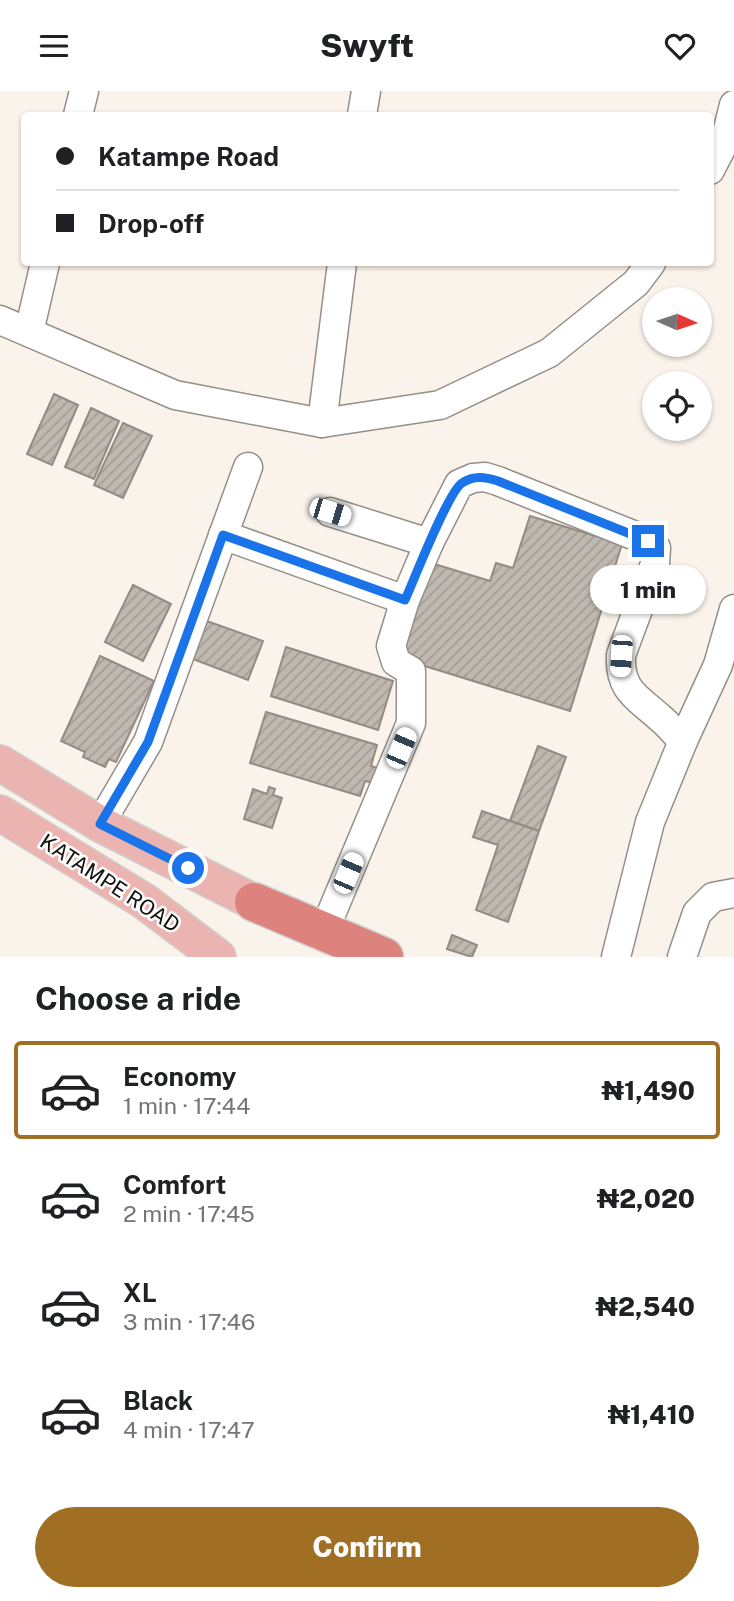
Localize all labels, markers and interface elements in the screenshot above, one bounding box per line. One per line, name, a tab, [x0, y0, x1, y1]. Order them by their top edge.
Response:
icon: menu	[35, 27, 73, 65]
text: Swyft	[320, 27, 414, 64]
icon: heart	[661, 27, 699, 65]
text: Katampe Road	[98, 141, 279, 172]
text: Drop-off	[98, 208, 204, 239]
north arrow	[642, 287, 712, 357]
map controls	[642, 287, 712, 441]
button: locate	[642, 371, 712, 441]
car	[307, 496, 354, 528]
route end	[632, 525, 664, 557]
callout: 1 min	[590, 566, 706, 615]
text: 1 min	[620, 576, 676, 603]
car	[610, 634, 633, 678]
car	[384, 725, 419, 771]
street label: KATAMPE ROAD	[36, 829, 184, 937]
car	[331, 850, 366, 896]
route start	[172, 852, 204, 884]
text: Choose a ride	[35, 980, 241, 1017]
icon: car	[39, 1059, 102, 1122]
text: Economy	[123, 1061, 236, 1092]
text: ₦1,490	[602, 1075, 695, 1106]
text: 1 min · 17:44	[123, 1092, 250, 1119]
icon: car	[39, 1167, 102, 1230]
text: Comfort	[123, 1169, 226, 1200]
text: ₦2,020	[597, 1183, 695, 1214]
text: 2 min · 17:45	[123, 1200, 255, 1227]
icon: car	[39, 1275, 102, 1338]
text: XL	[123, 1277, 157, 1308]
text: ₦2,540	[595, 1291, 695, 1322]
text: 3 min · 17:46	[123, 1308, 255, 1335]
icon: car	[39, 1383, 102, 1446]
text: Black	[123, 1385, 193, 1416]
text: ₦1,410	[608, 1399, 695, 1430]
text: 4 min · 17:47	[123, 1416, 255, 1443]
button: Confirm	[35, 1507, 699, 1587]

